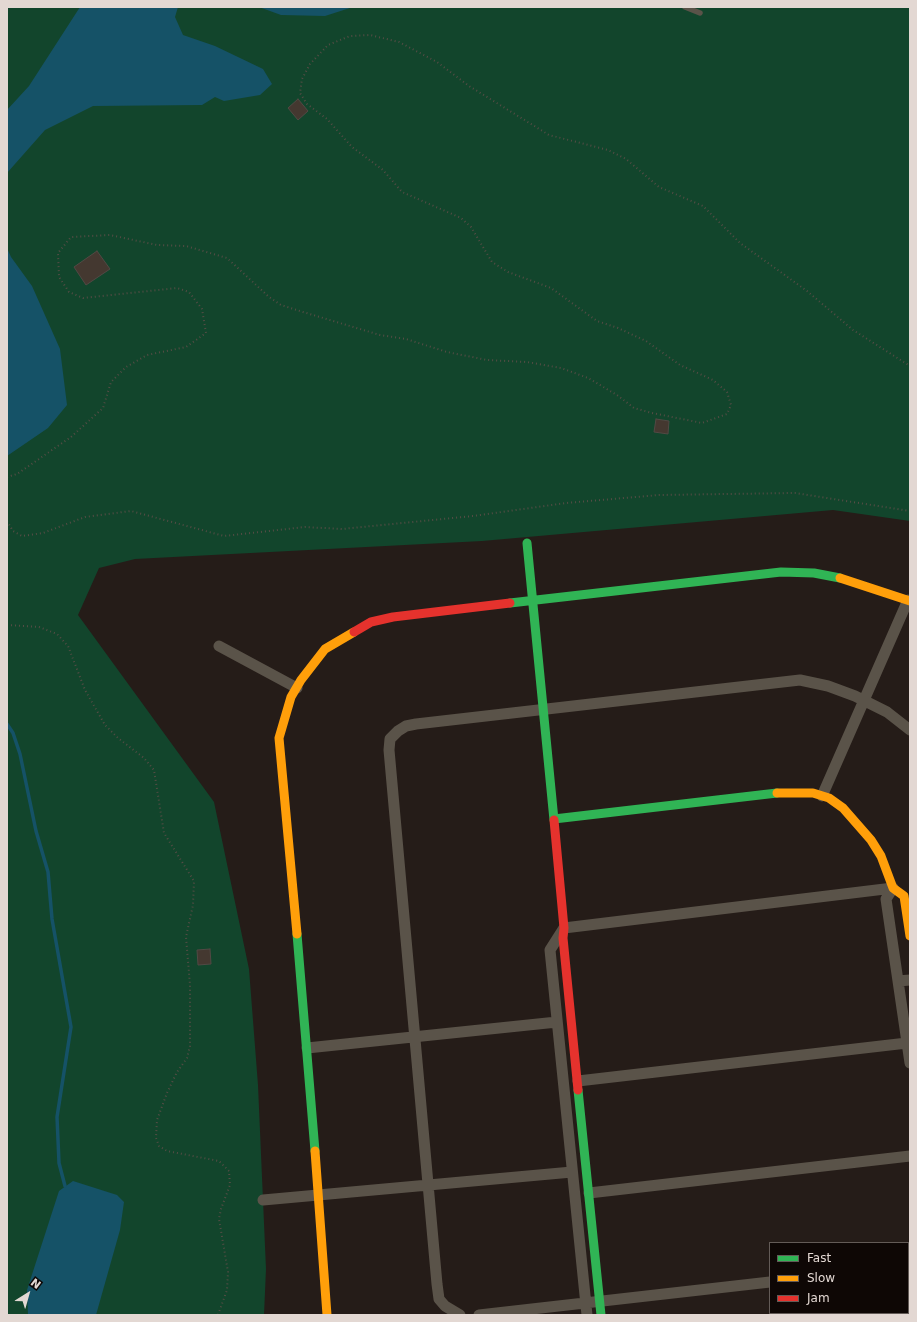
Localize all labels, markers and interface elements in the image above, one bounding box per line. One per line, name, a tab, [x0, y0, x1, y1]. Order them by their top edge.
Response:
legend	[769, 1242, 909, 1314]
text: Fast	[807, 1251, 831, 1265]
text: Slow	[807, 1271, 835, 1285]
north arrow	[8, 1274, 48, 1314]
text: N	[28, 1276, 43, 1292]
text: Jam	[807, 1291, 830, 1305]

